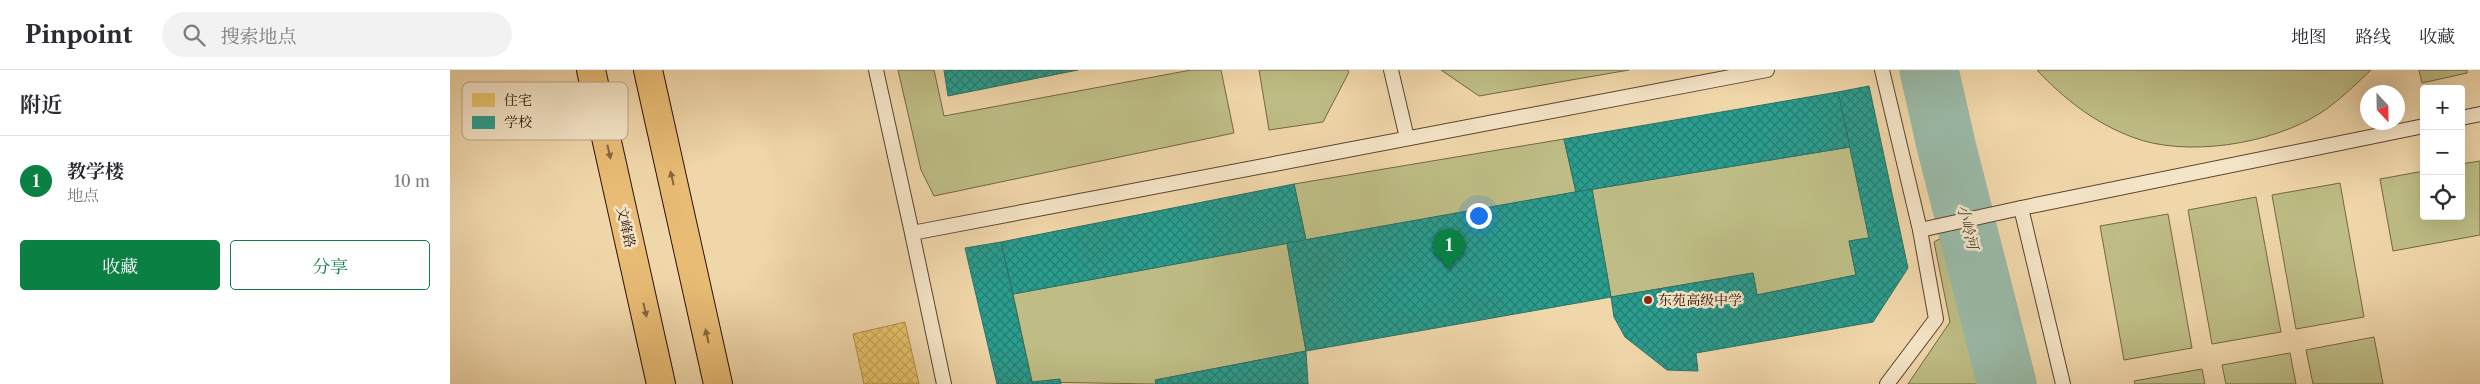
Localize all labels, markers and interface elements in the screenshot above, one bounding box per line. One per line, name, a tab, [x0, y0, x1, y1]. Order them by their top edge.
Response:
search box	[162, 12, 512, 57]
text: Pinpoint	[25, 20, 132, 49]
icon: search	[180, 21, 208, 49]
text: 搜索地点	[220, 25, 296, 48]
text: 地图	[2291, 26, 2327, 48]
text: 路线	[2355, 26, 2391, 48]
text: 收藏	[2419, 26, 2455, 48]
legend	[462, 82, 628, 140]
north arrow	[2360, 85, 2405, 130]
map controls	[2420, 85, 2465, 220]
button: +	[2420, 85, 2465, 130]
text: 住宅	[504, 91, 532, 109]
text: 附近	[20, 92, 62, 117]
text: 学校	[504, 113, 532, 131]
button: −	[2420, 130, 2465, 175]
one-way arrow	[605, 144, 613, 159]
text: 教学楼	[67, 160, 124, 183]
one-way arrow	[668, 170, 676, 185]
text: 1	[32, 171, 40, 191]
text: 10 m	[394, 171, 430, 191]
button: locate	[2420, 175, 2465, 220]
text: 地点	[67, 185, 99, 205]
your location	[1466, 203, 1492, 229]
water label: 小岭河	[1953, 203, 1983, 254]
street label: 文峰路	[613, 205, 639, 249]
pin: 1	[1433, 229, 1465, 270]
button: 收藏	[20, 240, 220, 290]
button: 分享	[230, 240, 430, 290]
place label: 东苑高级中学	[1658, 291, 1742, 309]
marker: 东苑高级中学	[1642, 294, 1654, 306]
one-way arrow	[641, 303, 649, 318]
one-way arrow	[703, 329, 711, 344]

